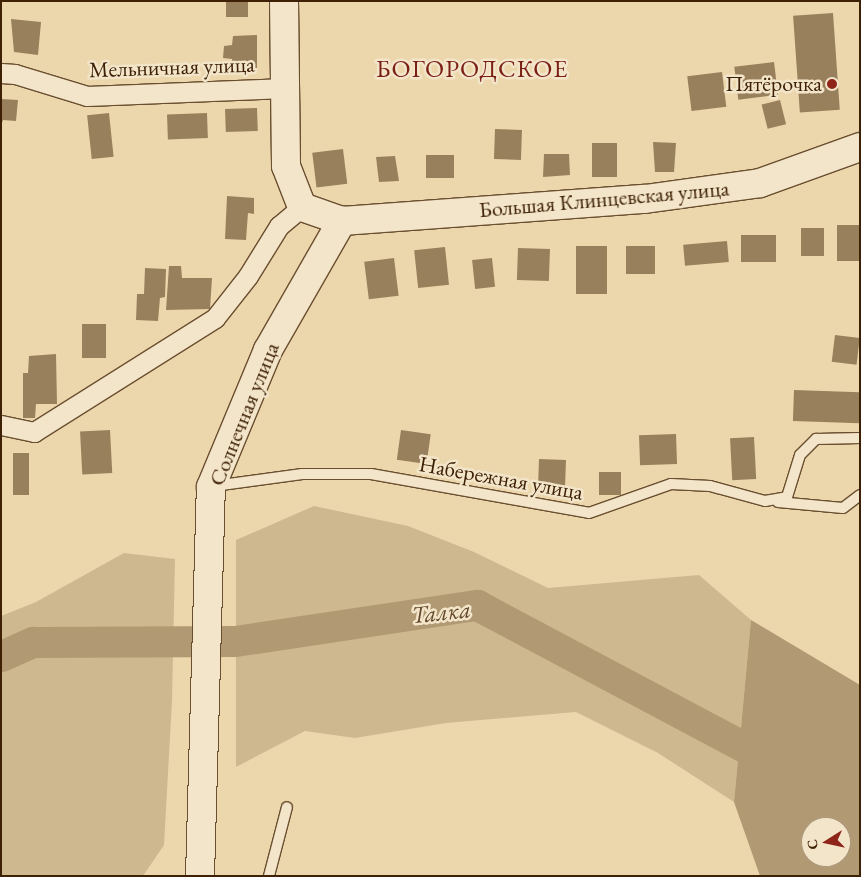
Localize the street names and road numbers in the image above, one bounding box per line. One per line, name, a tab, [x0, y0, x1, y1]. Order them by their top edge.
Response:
street label: Мельничная улица	[89, 51, 255, 83]
street label: Большая Клинцевская улица	[478, 175, 730, 223]
street label: Солнечная улица	[203, 338, 285, 490]
street label: Набережная улица	[417, 451, 585, 505]

